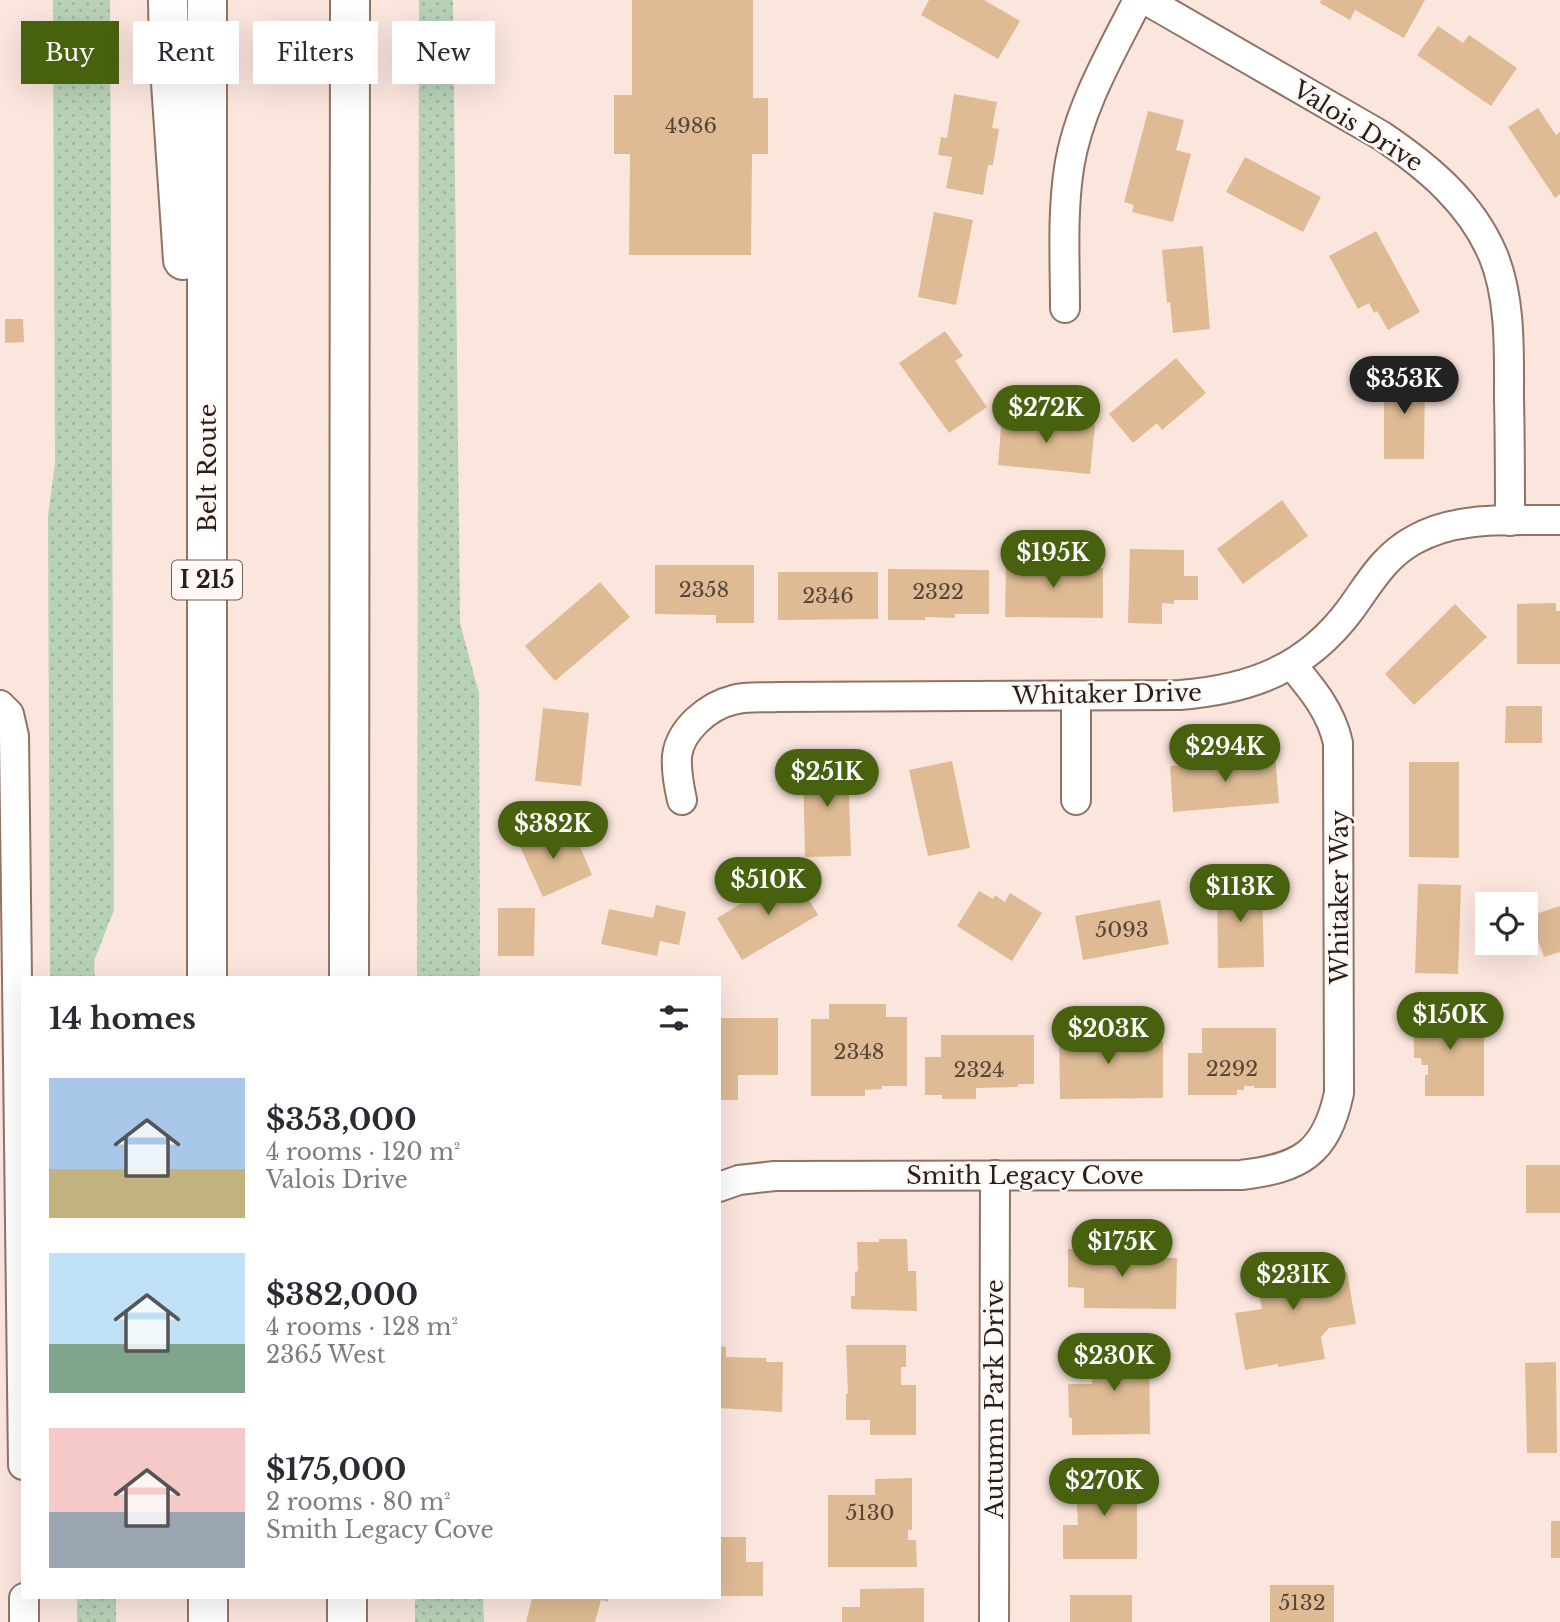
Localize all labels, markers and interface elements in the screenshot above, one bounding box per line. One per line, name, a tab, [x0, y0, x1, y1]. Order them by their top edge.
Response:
chip: Buy	[21, 21, 119, 84]
chip: Rent	[133, 21, 239, 84]
chip: Filters	[253, 21, 378, 84]
chip: New	[392, 21, 495, 84]
street label: Valois Drive	[1287, 74, 1428, 177]
house number: 4986	[665, 113, 717, 139]
pin: $353K	[1355, 356, 1453, 416]
text: $353K	[1366, 365, 1442, 393]
pin: $272K	[997, 386, 1095, 445]
text: $272K	[1008, 394, 1084, 422]
street label: Belt Route	[193, 403, 222, 533]
pin: $195K	[1004, 530, 1102, 590]
text: $195K	[1017, 539, 1089, 567]
road number: I 215	[172, 560, 242, 600]
house number: 2358	[679, 577, 729, 603]
house number: 2322	[912, 579, 964, 605]
house number: 2346	[802, 583, 854, 609]
street label: Whitaker Drive	[1011, 678, 1202, 710]
pin: $294K	[1176, 724, 1274, 784]
text: $294K	[1185, 733, 1265, 761]
pin: $251K	[778, 750, 876, 809]
text: $251K	[791, 758, 863, 786]
pin: $382K	[504, 802, 602, 861]
street label: Whitaker Way	[1325, 809, 1354, 985]
text: $382K	[514, 810, 592, 838]
pin: $510K	[719, 858, 817, 917]
pin: $113K	[1191, 864, 1289, 924]
text: $510K	[731, 866, 805, 894]
text: $113K	[1206, 873, 1274, 901]
map controls	[1475, 892, 1538, 955]
button: locate	[1475, 892, 1538, 955]
house number: 5093	[1095, 917, 1149, 943]
pin: $150K	[1401, 992, 1499, 1052]
icon: filters	[655, 999, 693, 1037]
text: 14 homes	[49, 1000, 196, 1037]
text: $150K	[1413, 1001, 1487, 1029]
pin: $203K	[1059, 1006, 1157, 1066]
text: $203K	[1068, 1015, 1148, 1043]
house number: 2348	[834, 1039, 884, 1065]
house number: 2292	[1206, 1056, 1258, 1082]
house number: 2324	[953, 1057, 1005, 1083]
text: $353,000	[266, 1101, 417, 1138]
icon: home	[105, 1106, 189, 1190]
text: 4 rooms · 120 m²	[266, 1138, 460, 1166]
street label: Smith Legacy Cove	[906, 1161, 1144, 1190]
text: Valois Drive	[266, 1166, 408, 1194]
pin: $175K	[1073, 1220, 1171, 1279]
text: $175K	[1088, 1228, 1156, 1256]
pin: $231K	[1244, 1252, 1342, 1312]
text: $231K	[1256, 1261, 1330, 1289]
text: $382,000	[266, 1276, 418, 1313]
street label: Autumn Park Drive	[980, 1279, 1009, 1520]
icon: home	[105, 1281, 189, 1365]
text: 4 rooms · 128 m²	[266, 1313, 458, 1341]
pin: $230K	[1065, 1334, 1163, 1393]
text: 2365 West	[266, 1341, 385, 1369]
text: $230K	[1074, 1342, 1154, 1370]
text: $175,000	[266, 1451, 407, 1488]
icon: home	[105, 1456, 189, 1540]
pin: $270K	[1055, 1458, 1153, 1518]
text: $270K	[1065, 1467, 1143, 1495]
text: 2 rooms · 80 m²	[266, 1488, 451, 1516]
house number: 5130	[845, 1500, 895, 1526]
text: Smith Legacy Cove	[266, 1516, 494, 1544]
house number: 5132	[1278, 1590, 1326, 1616]

